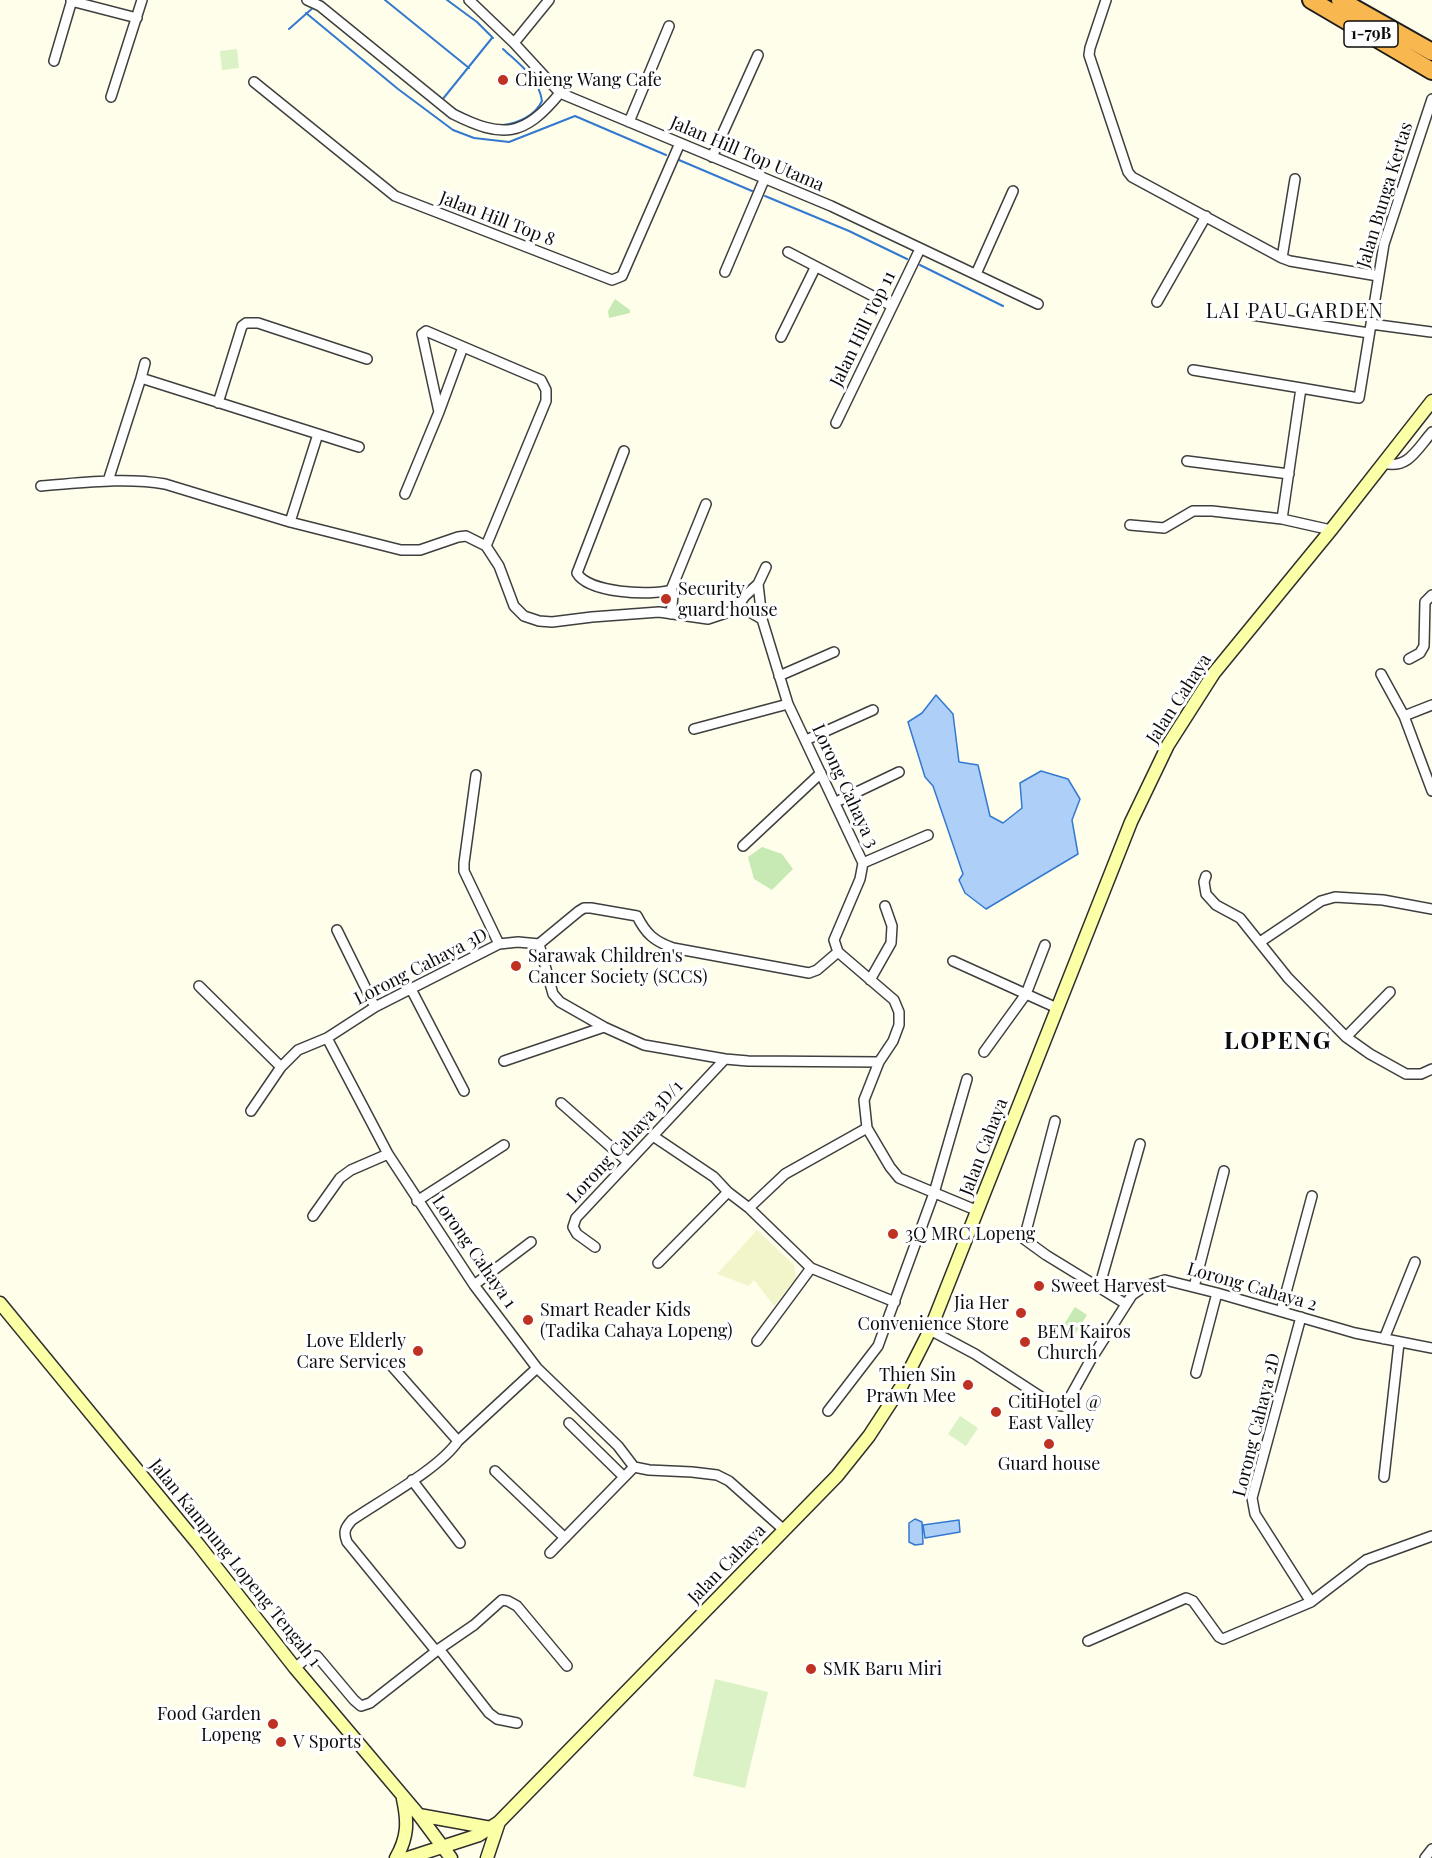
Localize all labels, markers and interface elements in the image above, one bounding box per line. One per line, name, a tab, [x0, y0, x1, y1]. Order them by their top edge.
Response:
road number: 1-79B	[1344, 21, 1398, 47]
place label: Chieng Wang Cafe	[515, 69, 662, 91]
marker: Chieng Wang Cafe	[496, 73, 510, 87]
street label: Jalan Hill Top Utama	[667, 112, 827, 196]
street label: Jalan Bunga Kertas	[1353, 120, 1417, 270]
street label: Jalan Hill Top 8	[436, 187, 558, 251]
street label: Jalan Hill Top 11	[826, 268, 900, 390]
district label: LAI PAU GARDEN	[1206, 300, 1384, 324]
place label: Security guard house	[678, 578, 778, 620]
marker: Security guard house	[659, 592, 673, 606]
street label: Jalan Cahaya	[1142, 650, 1216, 748]
street label: Lorong Cahaya 3	[807, 721, 883, 851]
street label: Lorong Cahaya 3D	[351, 924, 491, 1010]
place label: Sarawak Children's Cancer Society (SCCS)	[528, 945, 707, 988]
marker: Sarawak Children's Cancer Society (SCCS)	[509, 959, 523, 973]
district label: LOPENG	[1224, 1028, 1332, 1056]
street label: Lorong Cahaya 3D/1	[562, 1076, 688, 1208]
street label: Jalan Cahaya	[956, 1095, 1012, 1199]
street label: Lorong Cahaya 1	[427, 1192, 521, 1312]
place label: 3Q MRC Lopeng	[905, 1223, 1035, 1245]
marker: 3Q MRC Lopeng	[886, 1227, 900, 1241]
street label: Lorong Cahaya 2	[1184, 1258, 1320, 1316]
place label: Sweet Harvest	[1051, 1275, 1166, 1297]
marker: Sweet Harvest	[1032, 1279, 1046, 1293]
place label: Jia Her Convenience Store	[857, 1292, 1009, 1334]
place label: Smart Reader Kids (Tadika Cahaya Lopeng)	[540, 1299, 733, 1342]
marker: Jia Her Convenience Store	[1014, 1306, 1028, 1320]
marker: Smart Reader Kids (Tadika Cahaya Lopeng)	[521, 1313, 535, 1327]
place label: BEM Kairos Church	[1037, 1321, 1131, 1364]
place label: Love Elderly Care Services	[297, 1330, 406, 1372]
marker: BEM Kairos Church	[1018, 1335, 1032, 1349]
marker: Love Elderly Care Services	[411, 1344, 425, 1358]
street label: Lorong Cahaya 2D	[1229, 1351, 1285, 1499]
place label: Thien Sin Prawn Mee	[866, 1364, 956, 1406]
marker: Thien Sin Prawn Mee	[961, 1378, 975, 1392]
place label: CitiHotel @ East Valley	[1008, 1391, 1101, 1434]
marker: CitiHotel @ East Valley	[989, 1405, 1003, 1419]
marker: Guard house	[1042, 1437, 1056, 1451]
place label: Guard house	[998, 1453, 1100, 1475]
street label: Jalan Kampung Lopeng Tengah 1	[145, 1455, 325, 1671]
street label: Jalan Cahaya	[684, 1520, 770, 1608]
place label: SMK Baru Miri	[823, 1658, 942, 1680]
marker: SMK Baru Miri	[804, 1662, 818, 1676]
place label: Food Garden Lopeng	[157, 1703, 261, 1746]
marker: Food Garden Lopeng	[266, 1717, 280, 1731]
place label: V Sports	[293, 1731, 361, 1753]
marker: V Sports	[274, 1735, 288, 1749]

